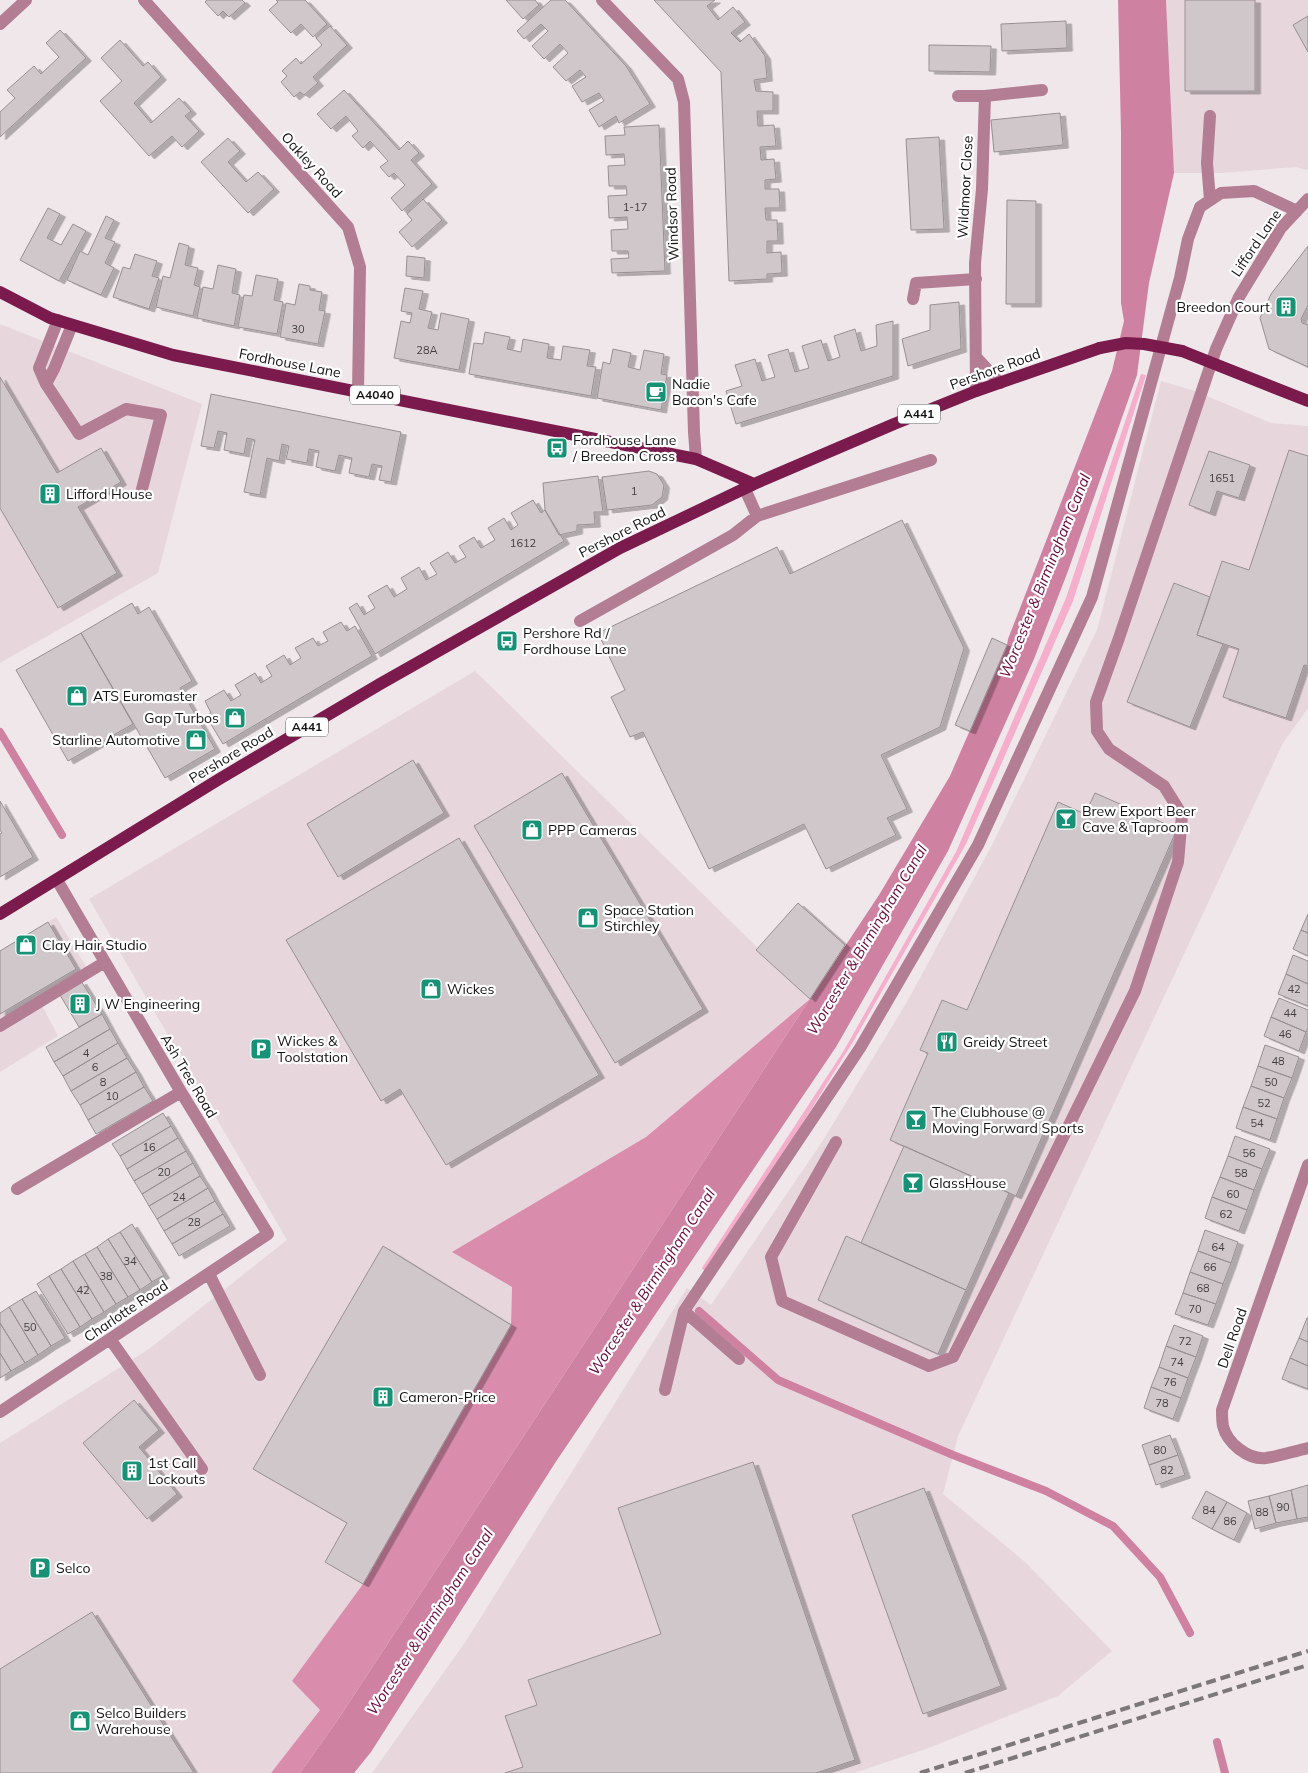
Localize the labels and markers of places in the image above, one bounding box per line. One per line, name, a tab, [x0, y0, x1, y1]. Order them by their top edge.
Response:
building icon: Breedon Court	[1274, 295, 1298, 319]
place label: Breedon Court	[1176, 298, 1270, 316]
place label: Nadie Bacon's Cafe	[672, 375, 757, 409]
cafe icon: Nadie Bacon's Cafe	[644, 380, 668, 404]
place label: Fordhouse Lane / Breedon Cross	[572, 431, 676, 465]
bus stop icon: Fordhouse Lane / Breedon Cross	[545, 436, 569, 460]
building icon: Lifford House	[38, 482, 62, 506]
place label: Lifford House	[66, 485, 152, 503]
place label: Pershore Rd / Fordhouse Lane	[523, 624, 626, 658]
bus stop icon: Pershore Rd / Fordhouse Lane	[495, 629, 519, 653]
shop icon: ATS Euromaster	[65, 684, 89, 708]
place label: ATS Euromaster	[93, 687, 198, 705]
shop icon: Gap Turbos	[223, 706, 247, 730]
place label: Gap Turbos	[144, 709, 219, 727]
shop icon: Starline Automotive	[184, 728, 208, 752]
place label: Starline Automotive	[52, 731, 180, 749]
place label: Brew Export Beer Cave & Taproom	[1082, 802, 1197, 836]
bar icon: Brew Export Beer Cave & Taproom	[1054, 807, 1078, 831]
shop icon: PPP Cameras	[520, 818, 544, 842]
place label: PPP Cameras	[548, 821, 637, 839]
place label: Space Station Stirchley	[604, 901, 694, 935]
shop icon: Space Station Stirchley	[576, 906, 600, 930]
shop icon: Clay Hair Studio	[14, 933, 38, 957]
place label: Clay Hair Studio	[42, 936, 147, 954]
shop icon: Wickes	[419, 977, 443, 1001]
place label: Wickes	[447, 980, 494, 998]
building icon: J W Engineering	[68, 992, 92, 1016]
place label: J W Engineering	[96, 995, 200, 1013]
restaurant icon: Greidy Street	[935, 1030, 959, 1054]
place label: Wickes & Toolstation	[277, 1032, 348, 1066]
place label: Greidy Street	[963, 1033, 1047, 1051]
parking icon: Wickes & Toolstation	[249, 1037, 273, 1061]
place label: The Clubhouse @ Moving Forward Sports	[932, 1103, 1084, 1137]
bar icon: The Clubhouse @ Moving Forward Sports	[904, 1108, 928, 1132]
bar icon: GlassHouse	[901, 1171, 925, 1195]
place label: GlassHouse	[929, 1174, 1006, 1192]
building icon: Cameron-Price	[371, 1385, 395, 1409]
place label: Cameron-Price	[399, 1388, 496, 1406]
place label: 1st Call Lockouts	[148, 1454, 205, 1488]
building icon: 1st Call Lockouts	[120, 1459, 144, 1483]
parking icon: Selco	[28, 1556, 52, 1580]
place label: Selco	[56, 1559, 90, 1577]
place label: Selco Builders Warehouse	[96, 1704, 186, 1738]
shop icon: Selco Builders Warehouse	[68, 1709, 92, 1733]

